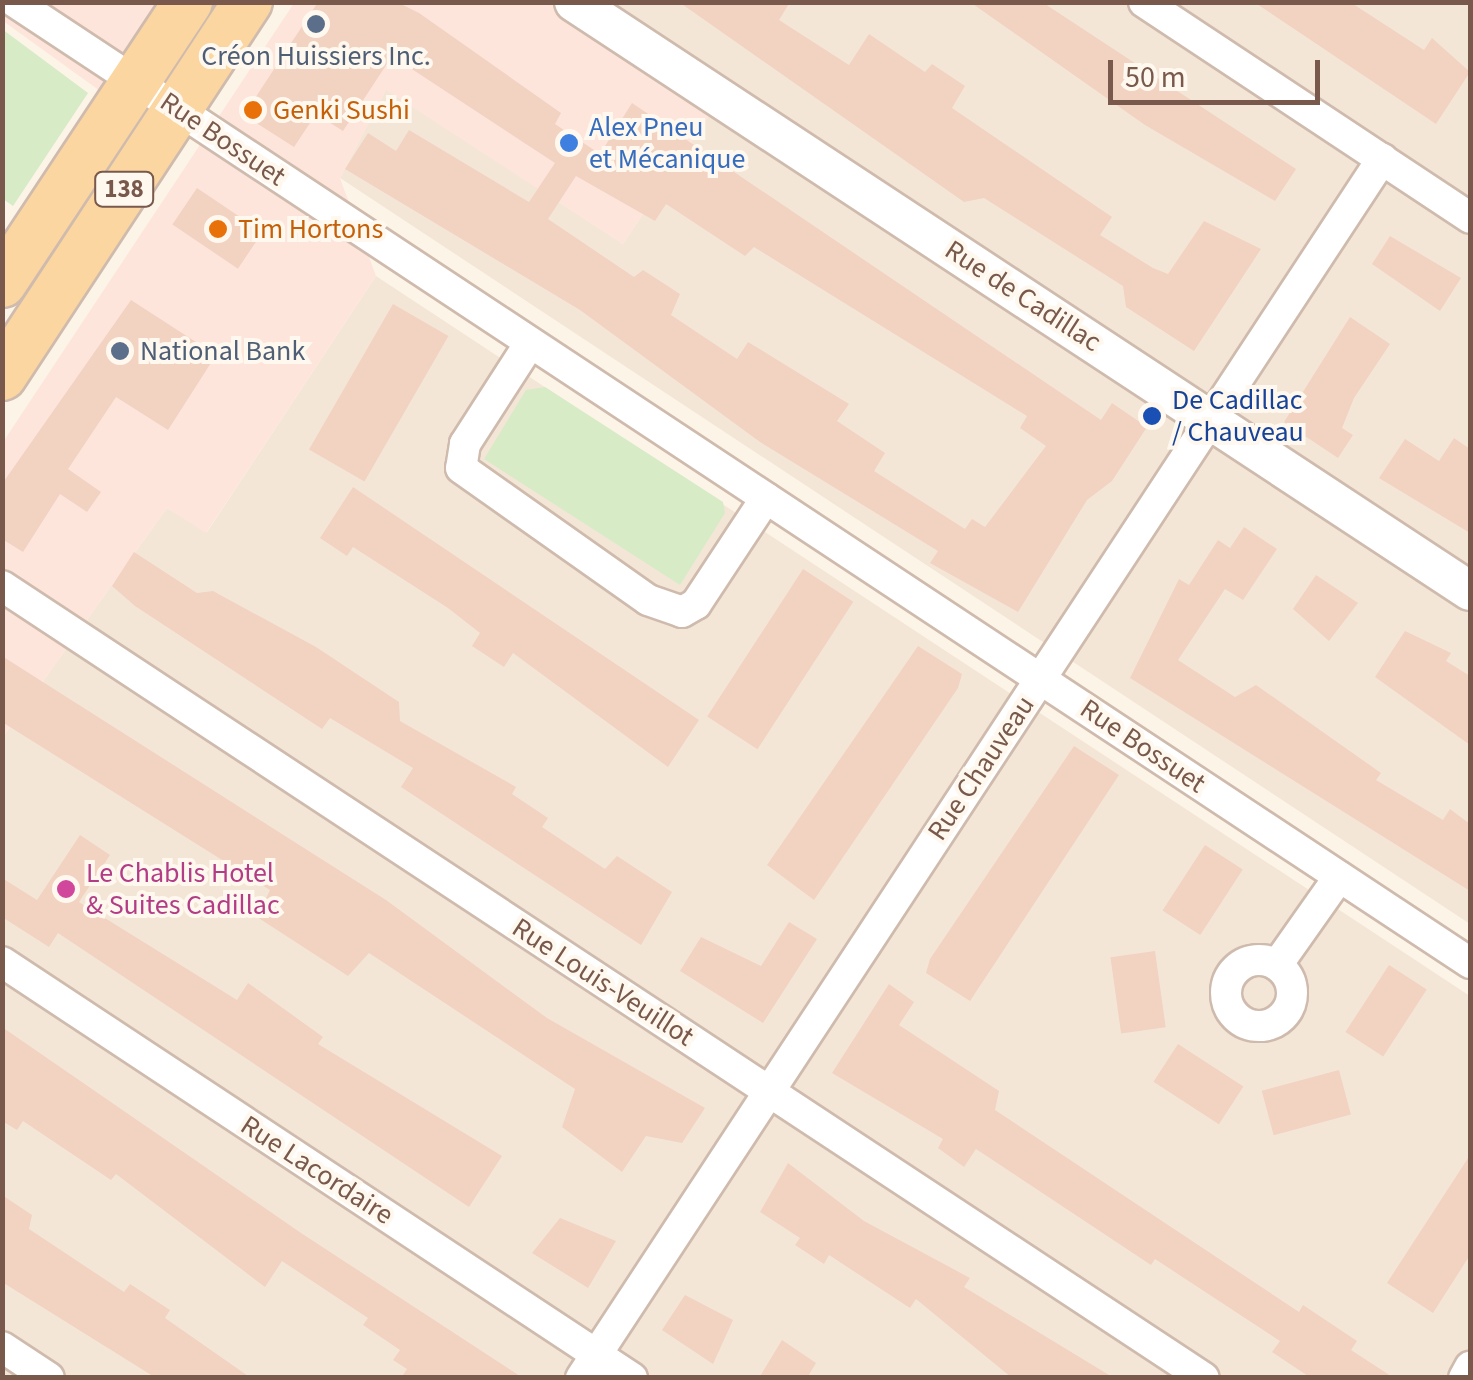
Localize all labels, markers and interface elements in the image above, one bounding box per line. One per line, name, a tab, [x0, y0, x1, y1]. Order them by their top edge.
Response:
marker: Créon Huissiers Inc.	[305, 13, 327, 35]
place label: Créon Huissiers Inc.	[201, 39, 431, 73]
scale bar	[1113, 40, 1326, 102]
text: 50 m	[1125, 56, 1186, 99]
street label: Rue Bossuet	[154, 85, 292, 193]
place label: Genki Sushi	[273, 93, 410, 127]
marker: Genki Sushi	[242, 99, 264, 121]
place label: Alex Pneu et Mécanique	[589, 110, 745, 176]
marker: Alex Pneu et Mécanique	[558, 132, 580, 154]
road number: 138	[94, 169, 154, 209]
place label: Tim Hortons	[238, 212, 383, 246]
marker: Tim Hortons	[207, 218, 229, 240]
street label: Rue de Cadillac	[939, 233, 1107, 359]
place label: National Bank	[140, 334, 305, 368]
marker: National Bank	[109, 340, 131, 362]
place label: De Cadillac / Chauveau	[1172, 383, 1304, 449]
marker: De Cadillac / Chauveau	[1141, 405, 1163, 427]
street label: Rue Chauveau	[920, 689, 1042, 847]
street label: Rue Bossuet	[1074, 692, 1212, 800]
place label: Le Chablis Hotel & Suites Cadillac	[86, 856, 280, 922]
marker: Le Chablis Hotel & Suites Cadillac	[55, 878, 77, 900]
street label: Rue Louis-Veuillot	[506, 911, 700, 1053]
street label: Rue Lacordaire	[234, 1108, 400, 1232]

